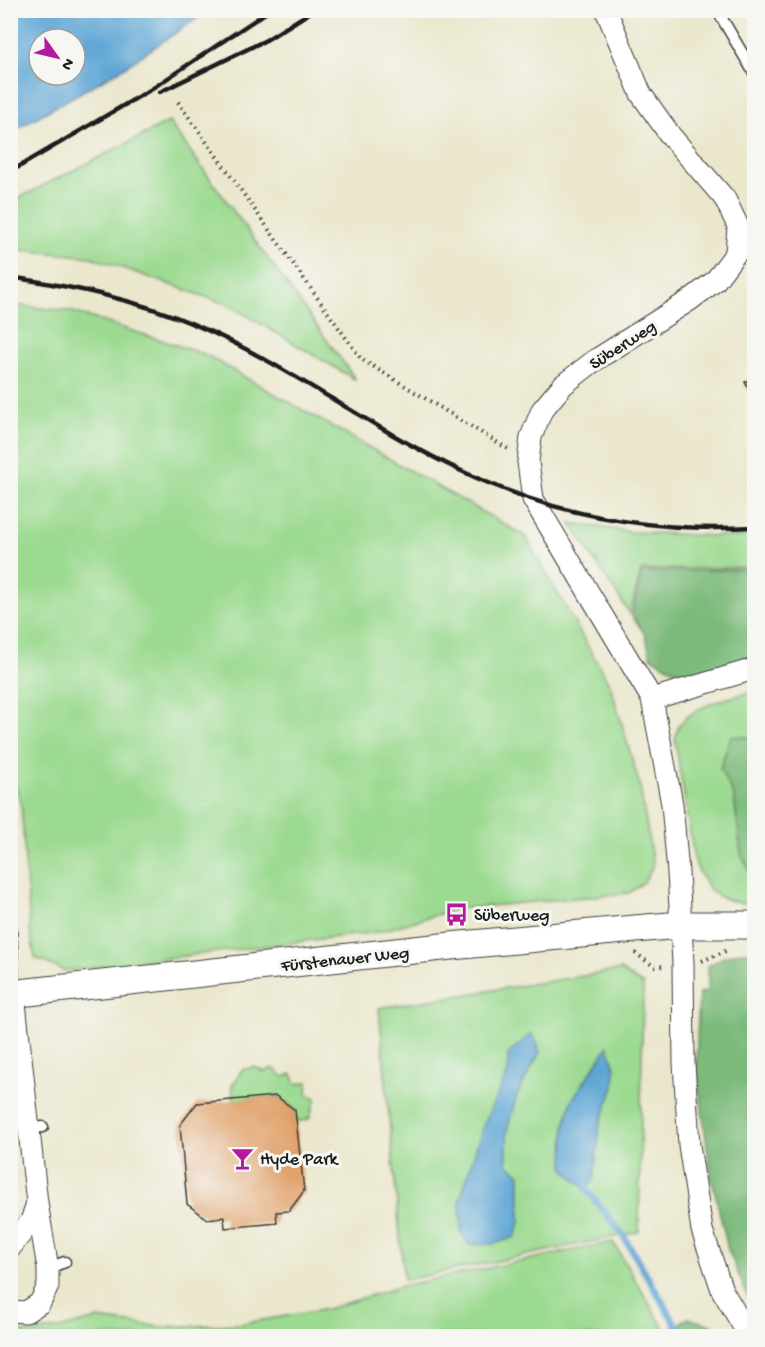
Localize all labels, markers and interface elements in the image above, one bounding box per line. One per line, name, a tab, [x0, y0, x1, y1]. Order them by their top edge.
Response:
north arrow	[27, 27, 87, 87]
text: N	[55, 54, 77, 74]
street label: Süberweg	[586, 317, 661, 375]
bus stop icon: Süberweg	[443, 901, 469, 927]
place label: Süberweg	[474, 906, 549, 927]
street label: Fürstenauer Weg	[279, 943, 411, 978]
bar icon: Hyde Park	[229, 1145, 255, 1171]
place label: Hyde Park	[260, 1150, 340, 1171]

